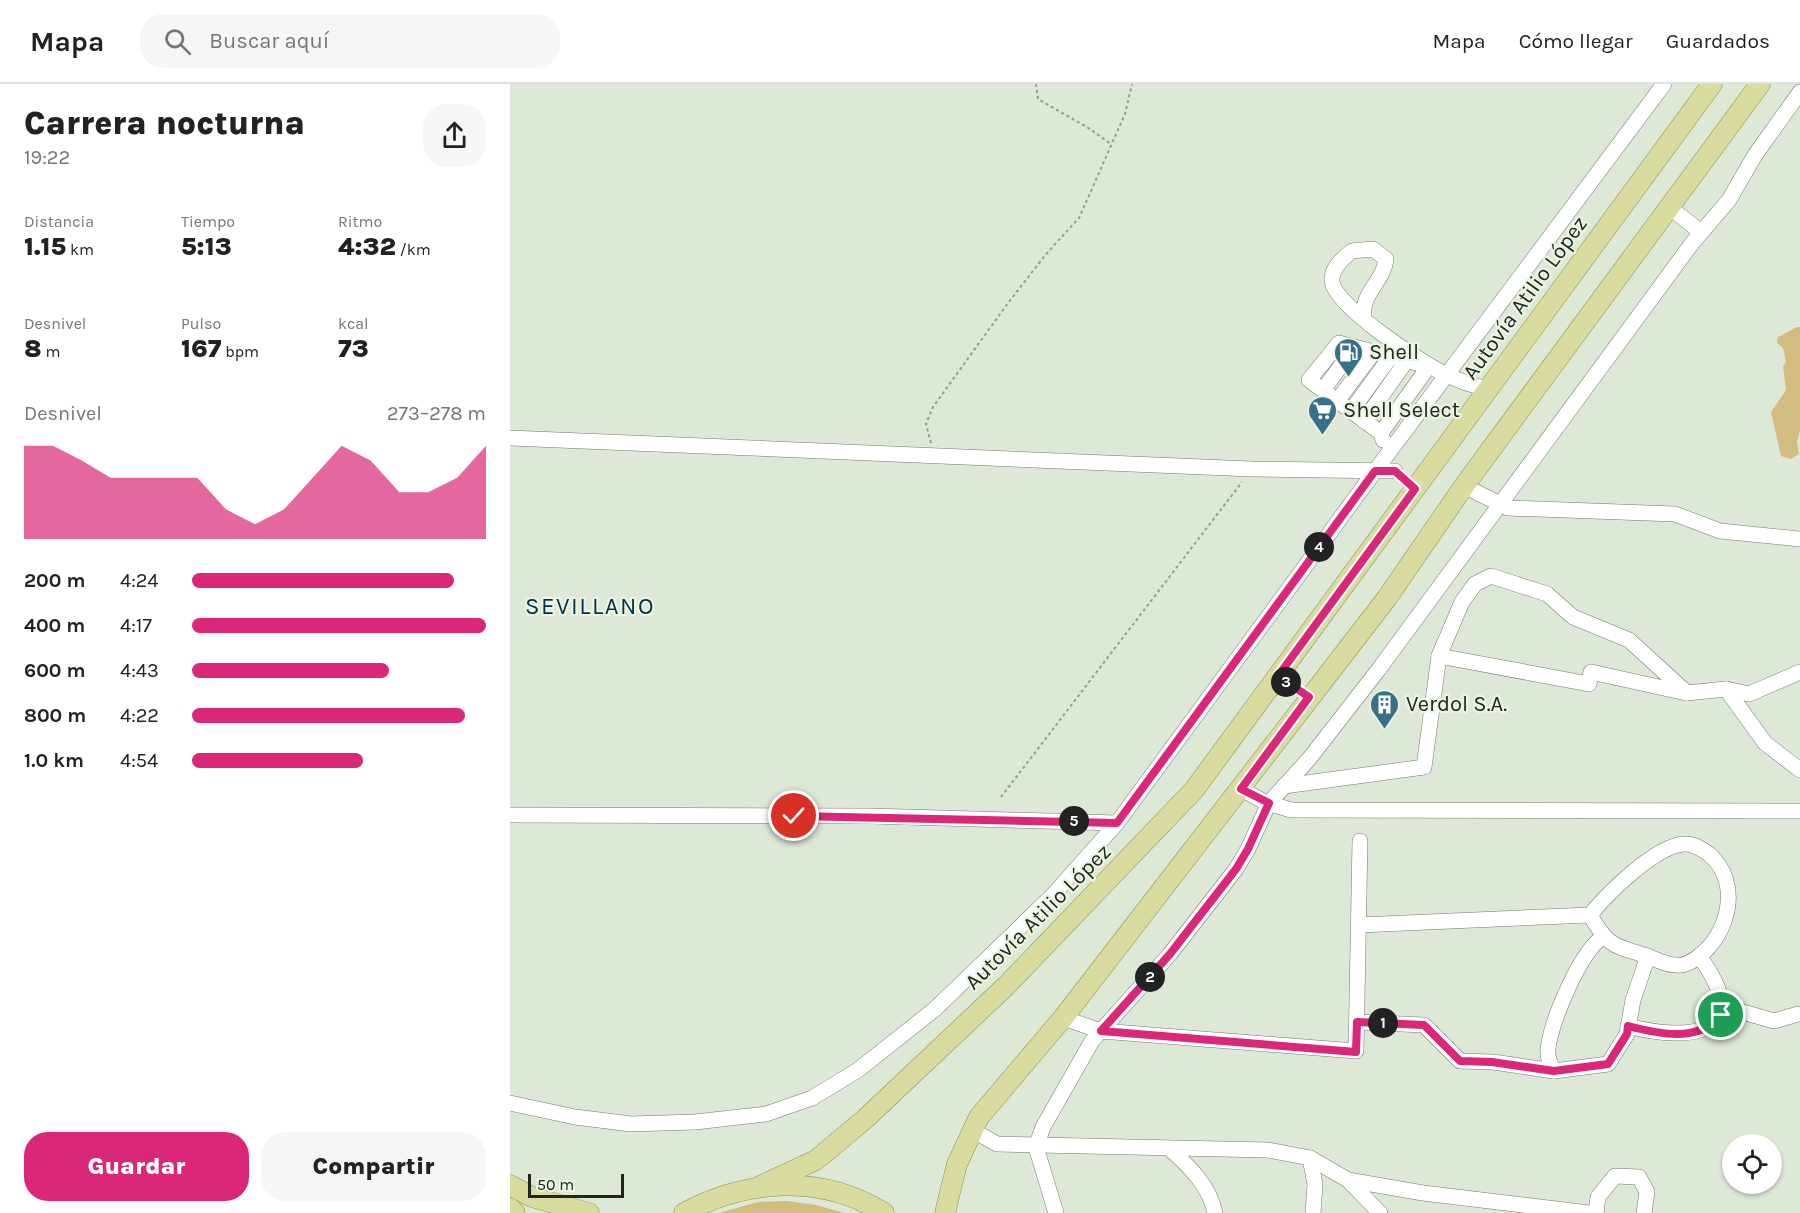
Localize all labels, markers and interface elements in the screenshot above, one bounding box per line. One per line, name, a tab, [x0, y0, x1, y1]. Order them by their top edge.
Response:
search box	[140, 14, 560, 68]
text: Mapa	[30, 25, 104, 58]
icon: search	[161, 25, 194, 58]
text: Buscar aquí	[209, 28, 329, 54]
text: Mapa	[1432, 29, 1486, 53]
text: Cómo llegar	[1519, 29, 1633, 53]
text: Guardados	[1666, 29, 1770, 53]
text: Carrera nocturna	[24, 104, 305, 142]
button: share	[423, 104, 486, 167]
text: 19:22	[24, 146, 70, 169]
street label: Autovía Atilio López	[1457, 211, 1593, 385]
text: Distancia	[24, 212, 94, 231]
text: Tiempo	[181, 212, 235, 231]
text: Ritmo	[338, 212, 382, 231]
text: 1.15	[24, 231, 66, 262]
text: 5:13	[181, 231, 232, 262]
text: 4:32	[338, 231, 396, 262]
text: km	[66, 240, 94, 259]
text: /km	[396, 240, 431, 259]
text: Desnivel	[24, 314, 86, 333]
text: Pulso	[181, 314, 221, 333]
text: kcal	[338, 314, 369, 333]
text: 8	[24, 333, 42, 364]
text: 167	[181, 333, 221, 364]
text: 73	[338, 333, 369, 364]
fuel station icon: Shell	[1332, 336, 1364, 378]
place label: Shell	[1369, 339, 1419, 365]
text: m	[42, 342, 60, 361]
text: bpm	[221, 342, 259, 361]
supermarket icon: Shell Select	[1306, 394, 1338, 436]
place label: Shell Select	[1343, 397, 1460, 423]
text: Desnivel	[24, 402, 102, 425]
text: 273–278 m	[387, 402, 486, 425]
pin: 4	[1304, 532, 1334, 562]
text: 4	[1314, 537, 1324, 556]
text: 200 m	[24, 569, 85, 592]
text: 4:24	[120, 569, 159, 592]
district label: SEVILLANO	[525, 592, 655, 620]
text: 400 m	[24, 614, 85, 637]
text: 4:17	[120, 614, 152, 637]
text: 600 m	[24, 659, 85, 682]
text: 4:43	[120, 659, 159, 682]
pin: 3	[1271, 667, 1301, 697]
text: 3	[1281, 672, 1291, 691]
building icon: Verdol S.A.	[1369, 688, 1401, 730]
place label: Verdol S.A.	[1406, 691, 1507, 717]
text: 800 m	[24, 704, 86, 727]
text: 4:22	[120, 704, 159, 727]
text: 1.0 km	[24, 749, 84, 772]
text: 4:54	[120, 749, 158, 772]
pin	[768, 790, 819, 841]
icon: check	[777, 799, 810, 832]
pin: 5	[1059, 806, 1089, 836]
text: 5	[1069, 811, 1079, 830]
street label: Autovía Atilio López	[960, 839, 1116, 995]
pin: 2	[1135, 962, 1165, 992]
text: 2	[1145, 967, 1155, 986]
pin	[1695, 989, 1746, 1040]
icon: arrive	[1704, 998, 1737, 1031]
pin: 1	[1368, 1008, 1398, 1038]
text: 1	[1380, 1013, 1386, 1032]
button: Guardar	[24, 1132, 249, 1201]
button: Compartir	[261, 1132, 486, 1201]
map controls	[1722, 1134, 1782, 1194]
button: locate	[1722, 1134, 1782, 1194]
scale bar	[528, 1171, 624, 1198]
text: 50 m	[537, 1175, 574, 1194]

